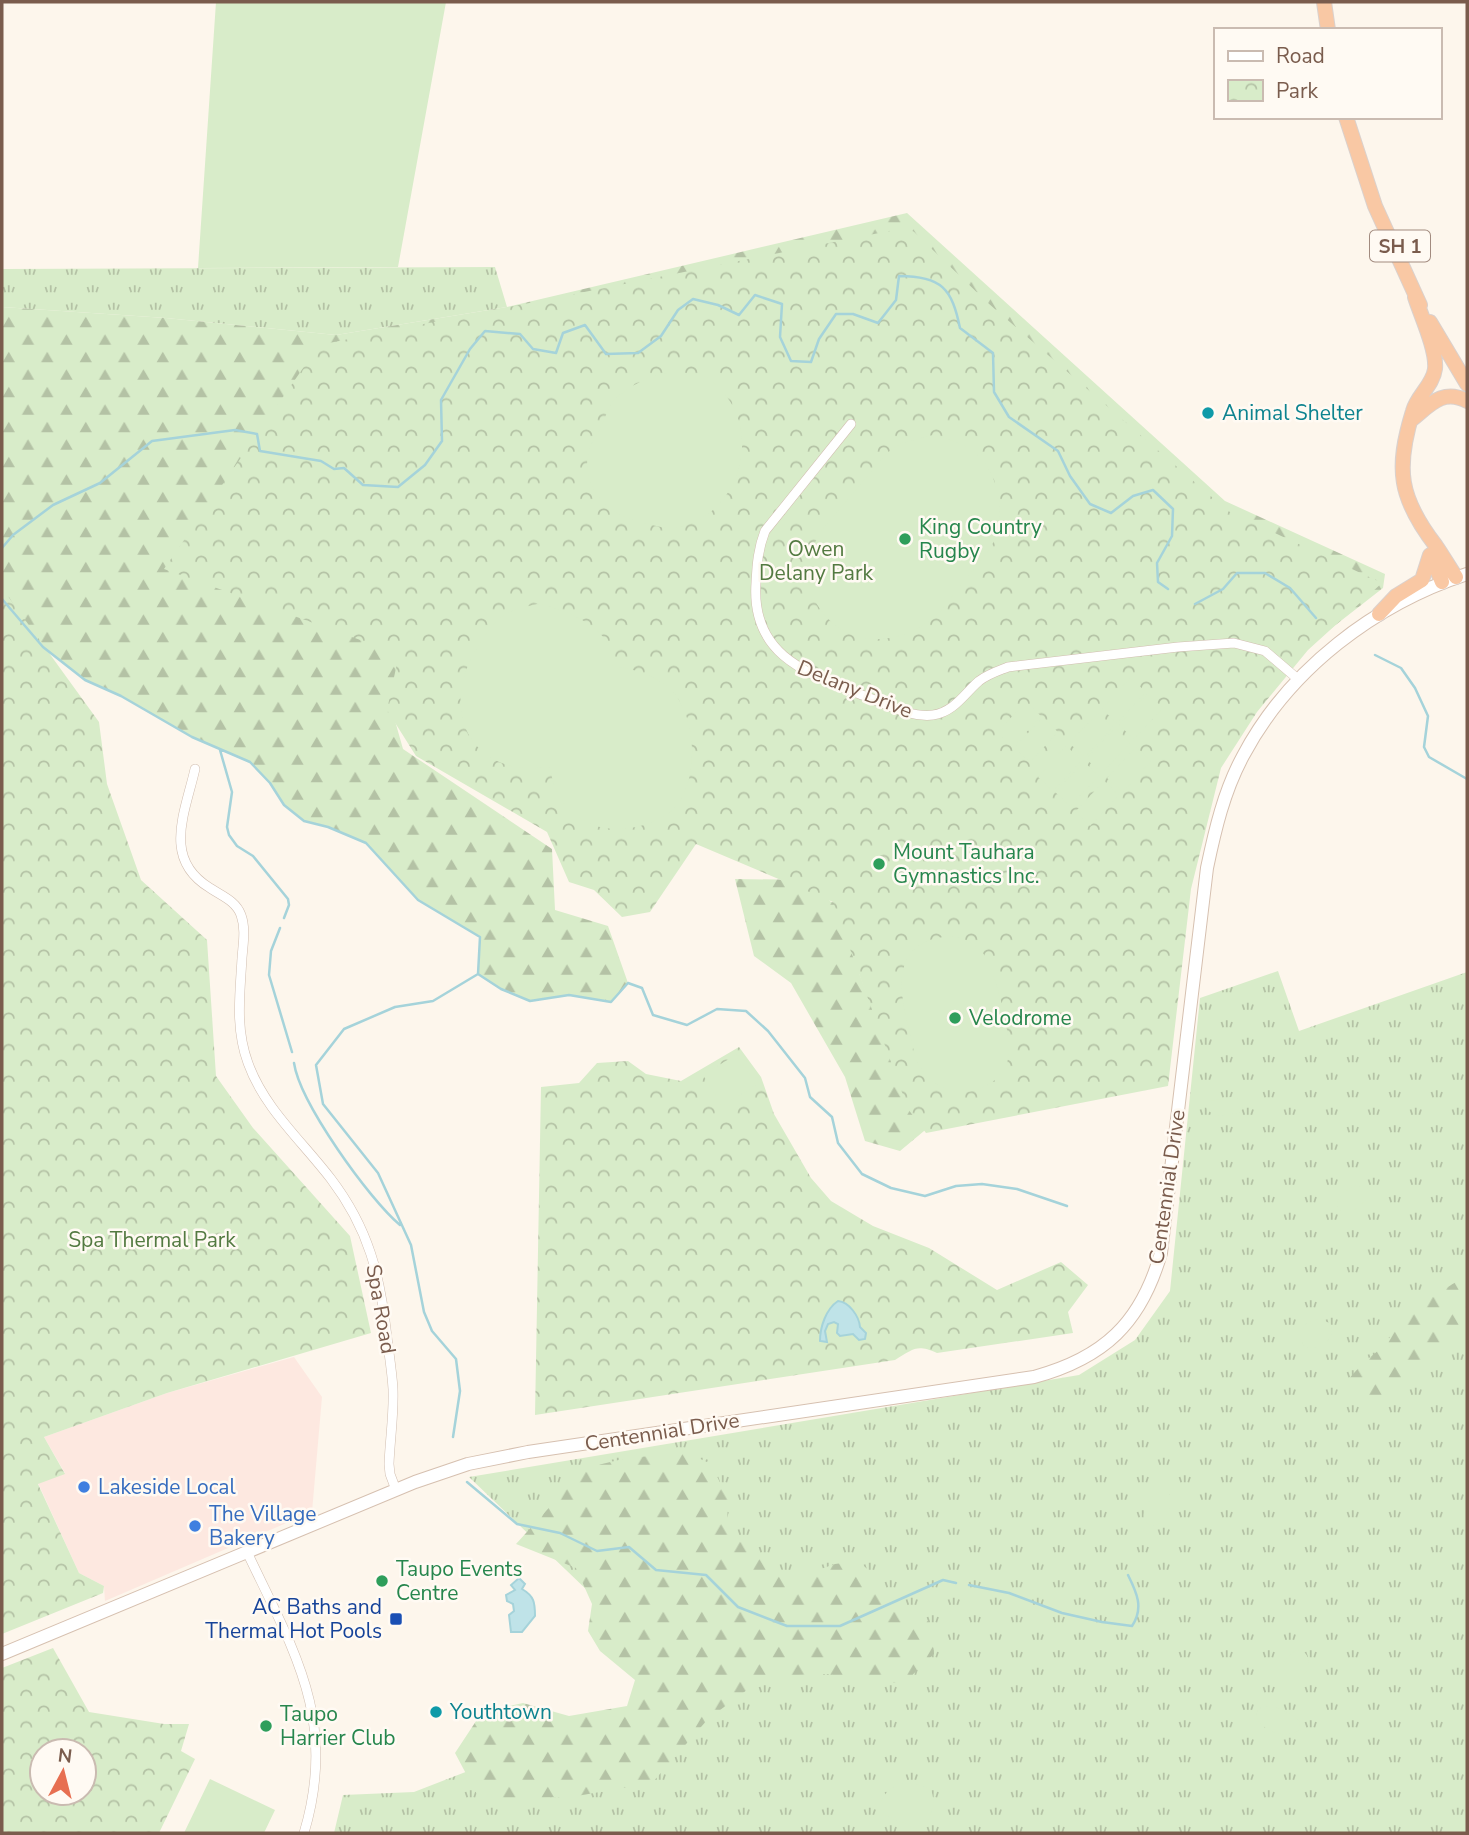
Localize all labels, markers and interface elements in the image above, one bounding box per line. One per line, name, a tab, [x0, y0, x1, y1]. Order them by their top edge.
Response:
legend	[1214, 28, 1441, 119]
text: Road	[1276, 42, 1325, 70]
text: Park	[1276, 77, 1318, 105]
road number: SH 1	[1370, 230, 1430, 262]
place label: Animal Shelter	[1222, 399, 1363, 427]
marker: Animal Shelter	[1200, 405, 1216, 421]
place label: King Country Rugby	[919, 513, 1042, 565]
marker: King Country Rugby	[897, 531, 913, 547]
park label: Owen Delany Park	[759, 535, 874, 587]
street label: Delany Drive	[793, 653, 917, 725]
place label: Mount Tauhara Gymnastics Inc.	[893, 838, 1040, 890]
marker: Mount Tauhara Gymnastics Inc.	[871, 856, 887, 872]
place label: Velodrome	[968, 1004, 1072, 1032]
marker: Velodrome	[947, 1010, 963, 1026]
street label: Centennial Drive	[1142, 1108, 1192, 1266]
park label: Spa Thermal Park	[68, 1226, 236, 1254]
street label: Spa Road	[359, 1262, 403, 1356]
street label: Centennial Drive	[583, 1406, 741, 1458]
place label: Lakeside Local	[98, 1473, 236, 1501]
marker: Lakeside Local	[76, 1479, 92, 1495]
place label: The Village Bakery	[209, 1500, 317, 1552]
marker: The Village Bakery	[187, 1518, 203, 1534]
place label: Taupo Events Centre	[396, 1555, 523, 1607]
marker: Taupo Events Centre	[374, 1573, 390, 1589]
place label: AC Baths and Thermal Hot Pools	[205, 1593, 382, 1645]
marker: AC Baths and Thermal Hot Pools	[388, 1611, 404, 1627]
place label: Youthtown	[449, 1698, 552, 1726]
place label: Taupo Harrier Club	[280, 1700, 395, 1752]
marker: Youthtown	[428, 1704, 444, 1720]
marker: Taupo Harrier Club	[258, 1718, 274, 1734]
north arrow	[28, 1737, 98, 1807]
text: N	[56, 1742, 74, 1770]

